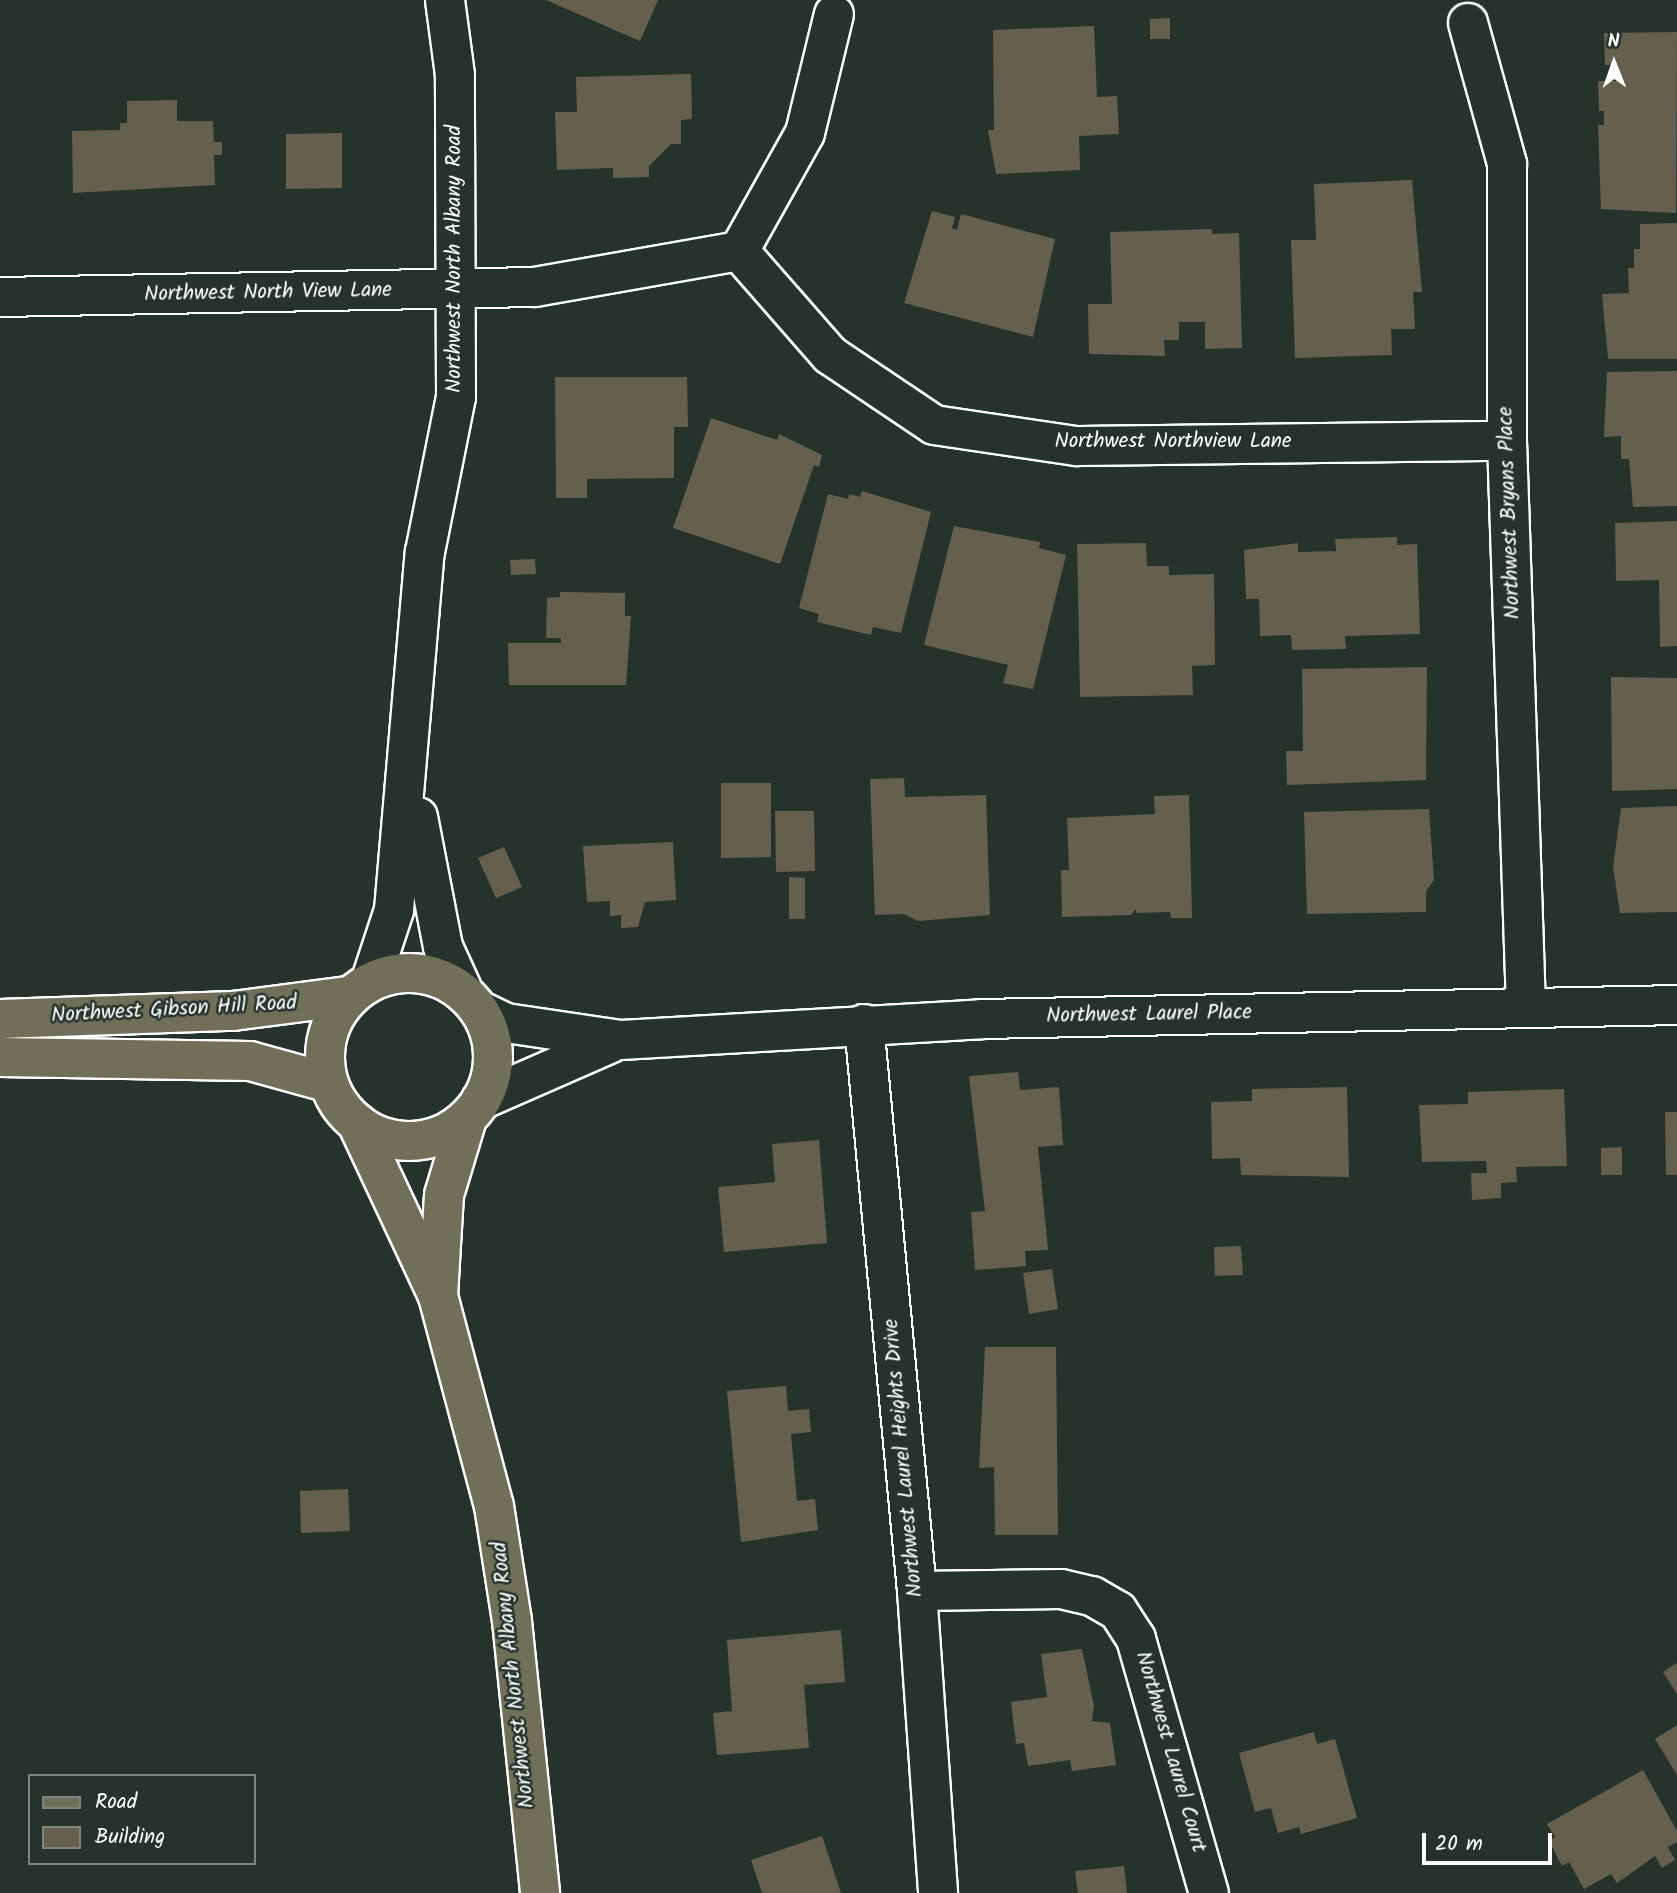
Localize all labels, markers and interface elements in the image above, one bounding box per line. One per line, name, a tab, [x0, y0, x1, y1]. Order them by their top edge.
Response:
text: N	[1607, 27, 1620, 57]
north arrow	[1579, 28, 1649, 98]
street label: Northwest North Albany Road	[442, 125, 468, 393]
street label: Northwest North View Lane	[144, 278, 392, 308]
street label: Northwest Bryans Place	[1494, 406, 1526, 620]
street label: Northwest Northview Lane	[1054, 429, 1292, 455]
street label: Northwest Gibson Hill Road	[51, 991, 297, 1029]
street label: Northwest Laurel Place	[1046, 1001, 1252, 1029]
street label: Northwest Laurel Heights Drive	[879, 1318, 929, 1598]
street label: Northwest North Albany Road	[487, 1540, 541, 1810]
street label: Northwest Laurel Court	[1129, 1649, 1211, 1855]
legend	[28, 1774, 256, 1865]
text: Road	[95, 1786, 137, 1819]
scale bar	[1425, 1820, 1554, 1864]
text: Building	[95, 1821, 165, 1854]
text: 20 m	[1435, 1828, 1483, 1861]

